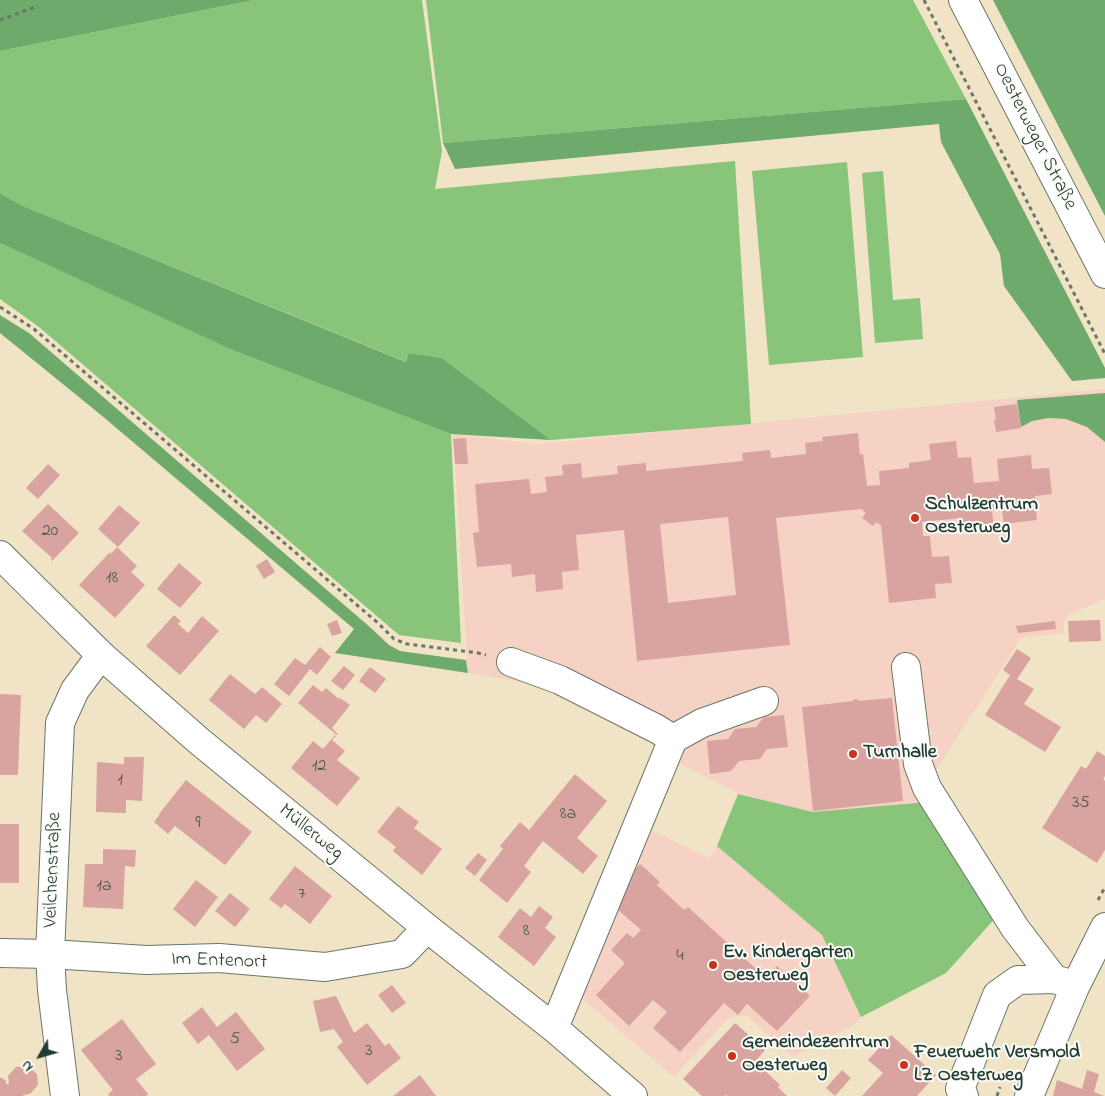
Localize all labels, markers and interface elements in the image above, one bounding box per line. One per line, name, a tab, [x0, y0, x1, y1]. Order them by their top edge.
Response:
street label: Oesterweger Straße	[987, 60, 1081, 214]
place label: Schulzentrum Oesterweg	[925, 494, 1038, 541]
marker: Schulzentrum Oesterweg	[909, 512, 921, 524]
house number: 20	[42, 521, 58, 543]
house number: 18	[106, 568, 118, 590]
place label: Turnhalle	[863, 742, 937, 766]
marker: Turnhalle	[847, 748, 859, 760]
house number: 12	[312, 756, 326, 778]
house number: 1	[117, 770, 123, 792]
house number: 35	[1072, 793, 1090, 815]
street label: Müllerweg	[273, 800, 347, 866]
house number: 8a	[560, 804, 576, 826]
street label: Veilchenstraße	[40, 812, 68, 928]
house number: 9	[195, 813, 201, 835]
house number: 1a	[96, 876, 112, 898]
house number: 7	[298, 884, 306, 906]
house number: 8	[523, 921, 529, 943]
place label: Ev. Kindergarten Oesterweg	[723, 942, 853, 989]
house number: 4	[676, 946, 684, 968]
street label: Im Entenort	[171, 948, 267, 976]
marker: Ev. Kindergarten Oesterweg	[707, 959, 719, 971]
house number: 5	[230, 1029, 240, 1051]
north arrow	[15, 1031, 65, 1081]
place label: Gemeindezentrum Oesterweg	[742, 1032, 889, 1079]
house number: 3	[365, 1041, 373, 1063]
place label: Feuerwehr Versmold LZ Oesterweg	[914, 1042, 1080, 1089]
house number: 3	[115, 1046, 123, 1068]
marker: Gemeindezentrum Oesterweg	[726, 1050, 738, 1062]
text: N	[17, 1055, 39, 1076]
marker: Feuerwehr Versmold LZ Oesterweg	[898, 1059, 910, 1071]

